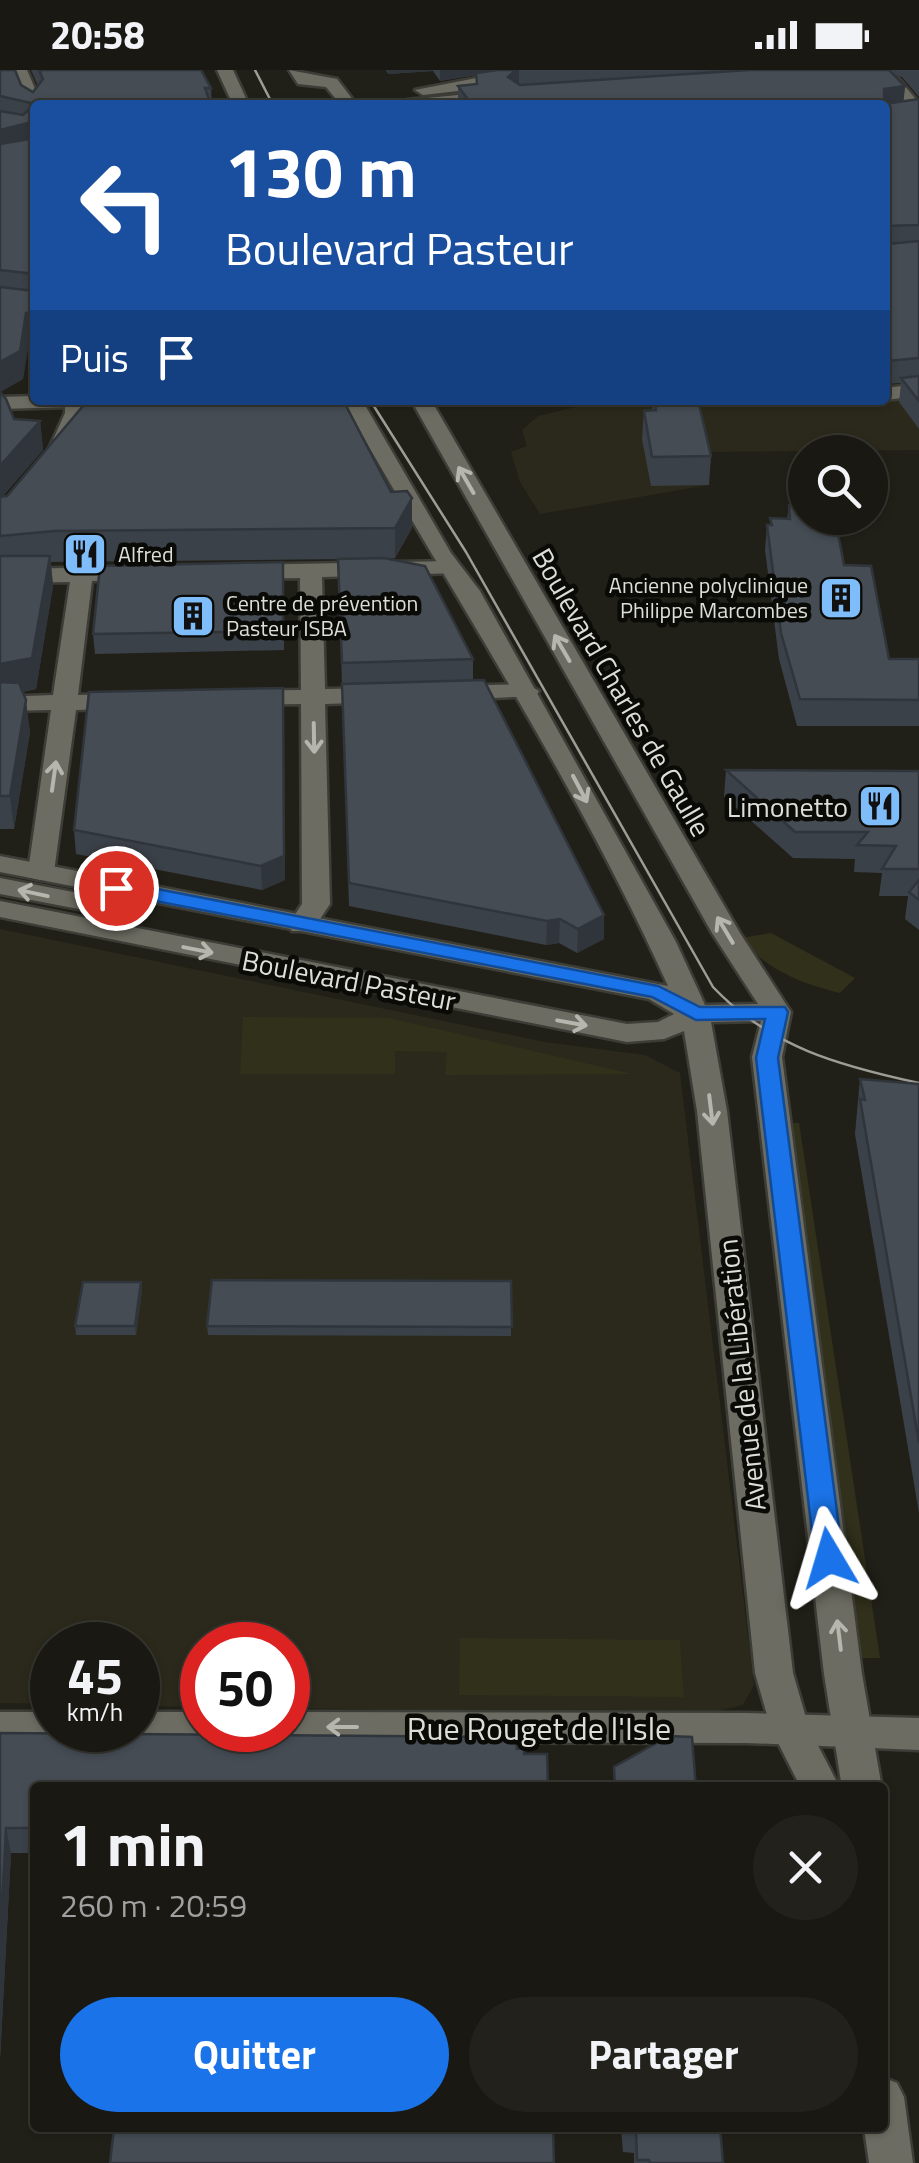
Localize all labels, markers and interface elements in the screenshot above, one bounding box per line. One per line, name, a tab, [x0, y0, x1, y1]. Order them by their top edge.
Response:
text: 20:58	[50, 6, 145, 64]
text: 130 m	[225, 118, 417, 224]
icon: left	[60, 140, 190, 270]
text: Boulevard Pasteur	[225, 214, 574, 282]
text: Puis	[60, 329, 129, 387]
icon: arrive	[149, 330, 204, 385]
map controls	[788, 435, 888, 535]
button: search	[788, 435, 888, 535]
one-way arrow	[455, 466, 475, 495]
restaurant icon: Alfred	[62, 531, 108, 577]
place label: Alfred	[118, 537, 174, 571]
street label: Boulevard Charles de Gaulle	[522, 540, 722, 844]
place label: Ancienne polyclinique Philippe Marcombes	[609, 568, 808, 627]
building icon: Ancienne polyclinique Philippe Marcombes	[818, 575, 864, 621]
place label: Centre de prévention Pasteur ISBA	[226, 586, 418, 645]
building icon: Centre de prévention Pasteur ISBA	[170, 593, 216, 639]
one-way arrow	[552, 635, 572, 663]
one-way arrow	[304, 722, 323, 754]
one-way arrow	[46, 760, 64, 792]
one-way arrow	[570, 774, 590, 804]
restaurant icon: Limonetto	[857, 783, 903, 829]
place label: Limonetto	[727, 785, 848, 828]
pin	[74, 846, 159, 931]
icon: arrive	[89, 861, 144, 916]
one-way arrow	[18, 882, 50, 901]
one-way arrow	[715, 916, 735, 945]
street label: Boulevard Pasteur	[238, 938, 460, 1022]
one-way arrow	[182, 941, 214, 960]
one-way arrow	[555, 1014, 587, 1033]
one-way arrow	[702, 1093, 721, 1125]
street label: Avenue de la Libération	[705, 1237, 777, 1513]
position arrow	[777, 1506, 881, 1610]
one-way arrow	[829, 1620, 847, 1652]
speed limit sign: 50	[180, 1622, 310, 1752]
text: 45	[67, 1637, 123, 1713]
text: km/h	[67, 1693, 123, 1731]
street label: Rue Rouget de l'Isle	[407, 1704, 671, 1752]
one-way arrow	[327, 1718, 360, 1736]
text: 1 min	[60, 1798, 206, 1889]
button: close	[753, 1815, 858, 1920]
text: 260 m · 20:59	[60, 1881, 247, 1929]
button: Quitter	[60, 1997, 449, 2112]
button: Partager	[469, 1997, 858, 2112]

